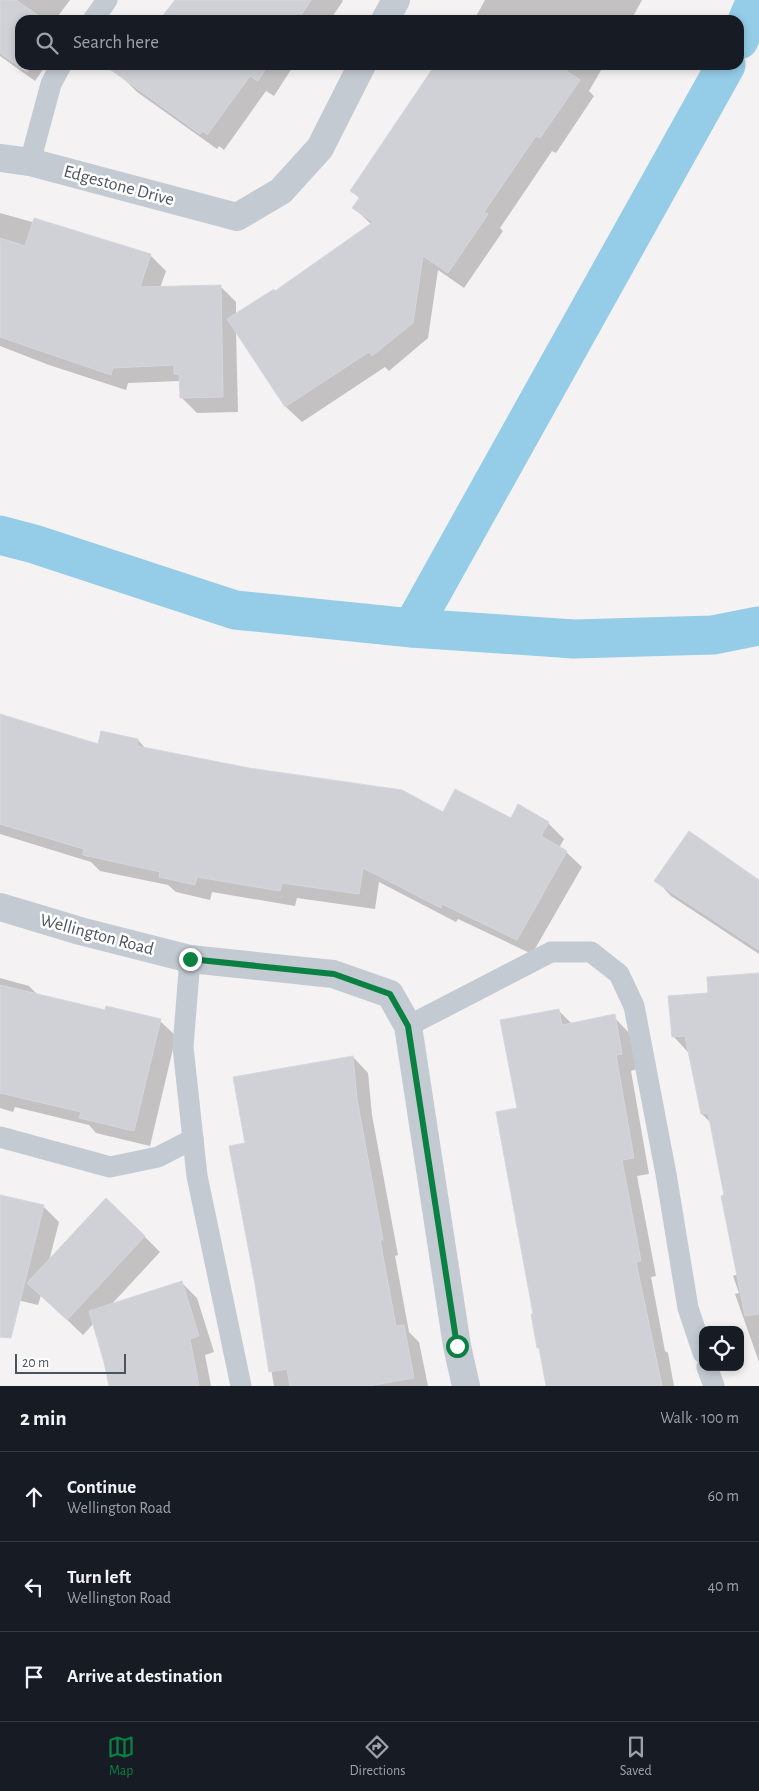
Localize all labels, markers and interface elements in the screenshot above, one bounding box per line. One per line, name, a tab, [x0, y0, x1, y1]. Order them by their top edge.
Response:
search box	[15, 15, 744, 70]
icon: search	[33, 29, 61, 57]
text: Search here	[73, 33, 159, 52]
street label: Edgestone Drive	[62, 163, 176, 209]
street label: Wellington Road	[38, 911, 156, 959]
route end	[179, 948, 202, 971]
map controls	[699, 1326, 744, 1371]
button: locate	[699, 1326, 744, 1371]
route start	[446, 1335, 469, 1358]
scale bar	[15, 1351, 126, 1374]
text: 20 m	[22, 1356, 49, 1370]
text: 2 min	[20, 1408, 67, 1429]
text: Walk · 100 m	[660, 1410, 739, 1426]
text: Continue	[67, 1478, 136, 1497]
icon: ahead	[20, 1483, 48, 1511]
text: 60 m	[708, 1488, 739, 1504]
text: Wellington Road	[67, 1500, 171, 1516]
text: Turn left	[67, 1568, 131, 1587]
icon: left	[20, 1573, 48, 1601]
text: 40 m	[707, 1578, 739, 1594]
text: Wellington Road	[67, 1590, 171, 1606]
icon: arrive	[20, 1663, 48, 1691]
text: Arrive at destination	[67, 1667, 223, 1686]
tab: Map	[107, 1733, 135, 1780]
tab: Directions	[350, 1733, 405, 1780]
tab: Saved	[620, 1733, 652, 1780]

